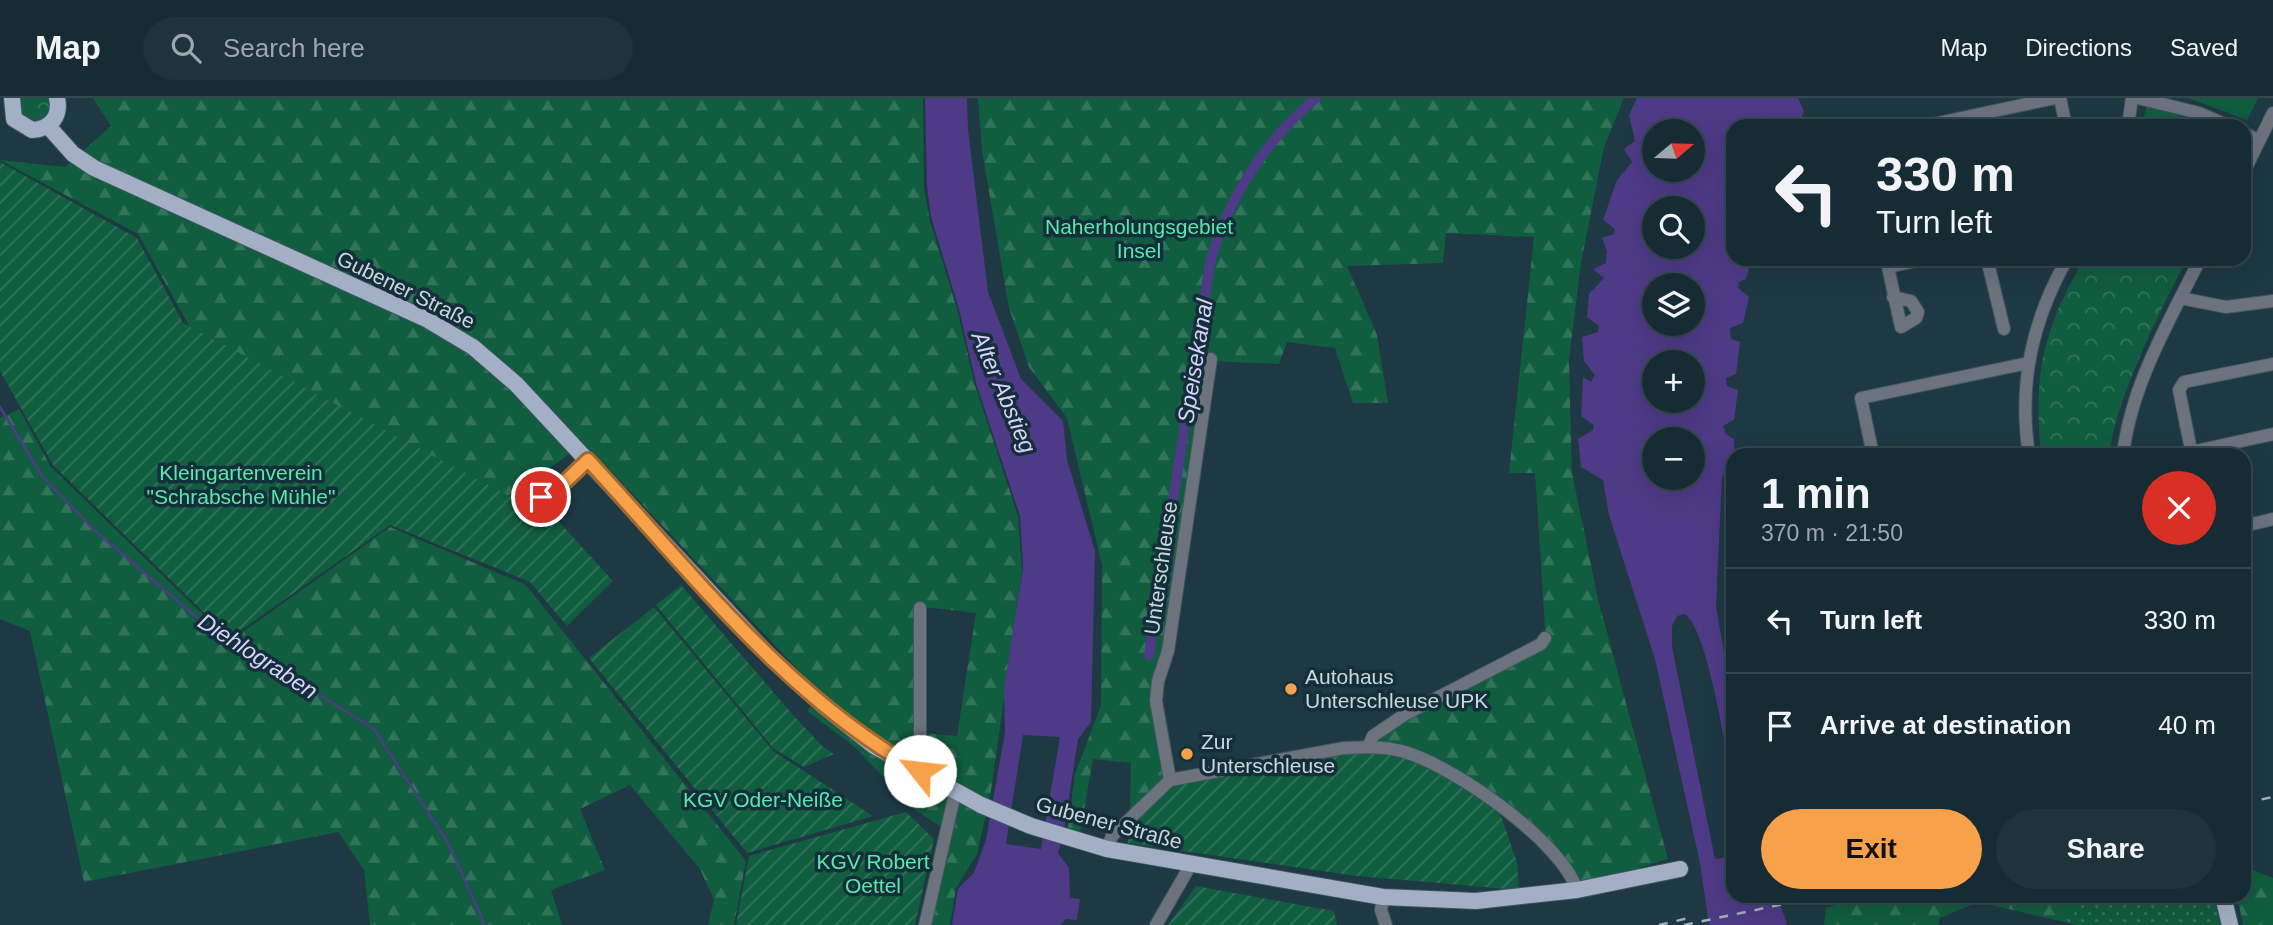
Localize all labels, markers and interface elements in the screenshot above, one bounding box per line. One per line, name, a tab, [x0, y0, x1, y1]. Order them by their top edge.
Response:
search box	[143, 17, 633, 80]
text: Map	[35, 29, 101, 66]
icon: search	[167, 29, 205, 67]
text: Search here	[223, 33, 365, 63]
text: Map	[1941, 34, 1987, 61]
text: Directions	[2025, 34, 2132, 61]
text: Saved	[2170, 34, 2238, 61]
north arrow	[1642, 119, 1704, 182]
map controls	[1642, 119, 1705, 490]
icon: left	[1761, 147, 1852, 238]
text: 330 m	[1876, 147, 2015, 201]
button: search	[1642, 196, 1705, 259]
text: Turn left	[1876, 204, 1992, 240]
park label: Naherholungsgebiet Insel	[1045, 215, 1233, 262]
street label: Gubener Straße	[334, 246, 479, 333]
button: layers	[1642, 273, 1705, 336]
water label: Speisekanal	[1172, 296, 1218, 425]
water label: Alter Abstieg	[966, 325, 1041, 457]
button: +	[1642, 350, 1705, 413]
button: −	[1642, 427, 1705, 490]
park label: Kleingartenverein "Schrabsche Mühle"	[147, 461, 335, 508]
pin	[511, 467, 571, 527]
text: 1 min	[1761, 470, 1871, 517]
button: close	[2142, 471, 2216, 545]
icon: arrive	[522, 478, 560, 516]
street label: Unterschleuse	[1140, 500, 1181, 636]
text: 370 m · 21:50	[1761, 520, 1903, 546]
icon: left	[1761, 602, 1799, 640]
text: Turn left	[1820, 605, 1922, 635]
text: 330 m	[2144, 605, 2216, 635]
water label: Diehlograben	[194, 608, 322, 704]
place label: Autohaus Unterschleuse UPK	[1305, 665, 1488, 712]
marker: Autohaus Unterschleuse UPK	[1283, 681, 1299, 697]
icon: arrive	[1761, 707, 1799, 745]
text: Arrive at destination	[1820, 710, 2071, 740]
text: 40 m	[2158, 710, 2216, 740]
place label: Zur Unterschleuse	[1201, 730, 1335, 777]
position arrow	[883, 734, 957, 808]
marker: Zur Unterschleuse	[1179, 746, 1195, 762]
park label: KGV Oder-Neiße	[683, 788, 843, 811]
street label: Gubener Straße	[1033, 792, 1185, 853]
button: Exit	[1761, 809, 1982, 889]
button: Share	[1996, 809, 2216, 889]
park label: KGV Robert Oettel	[816, 850, 930, 897]

